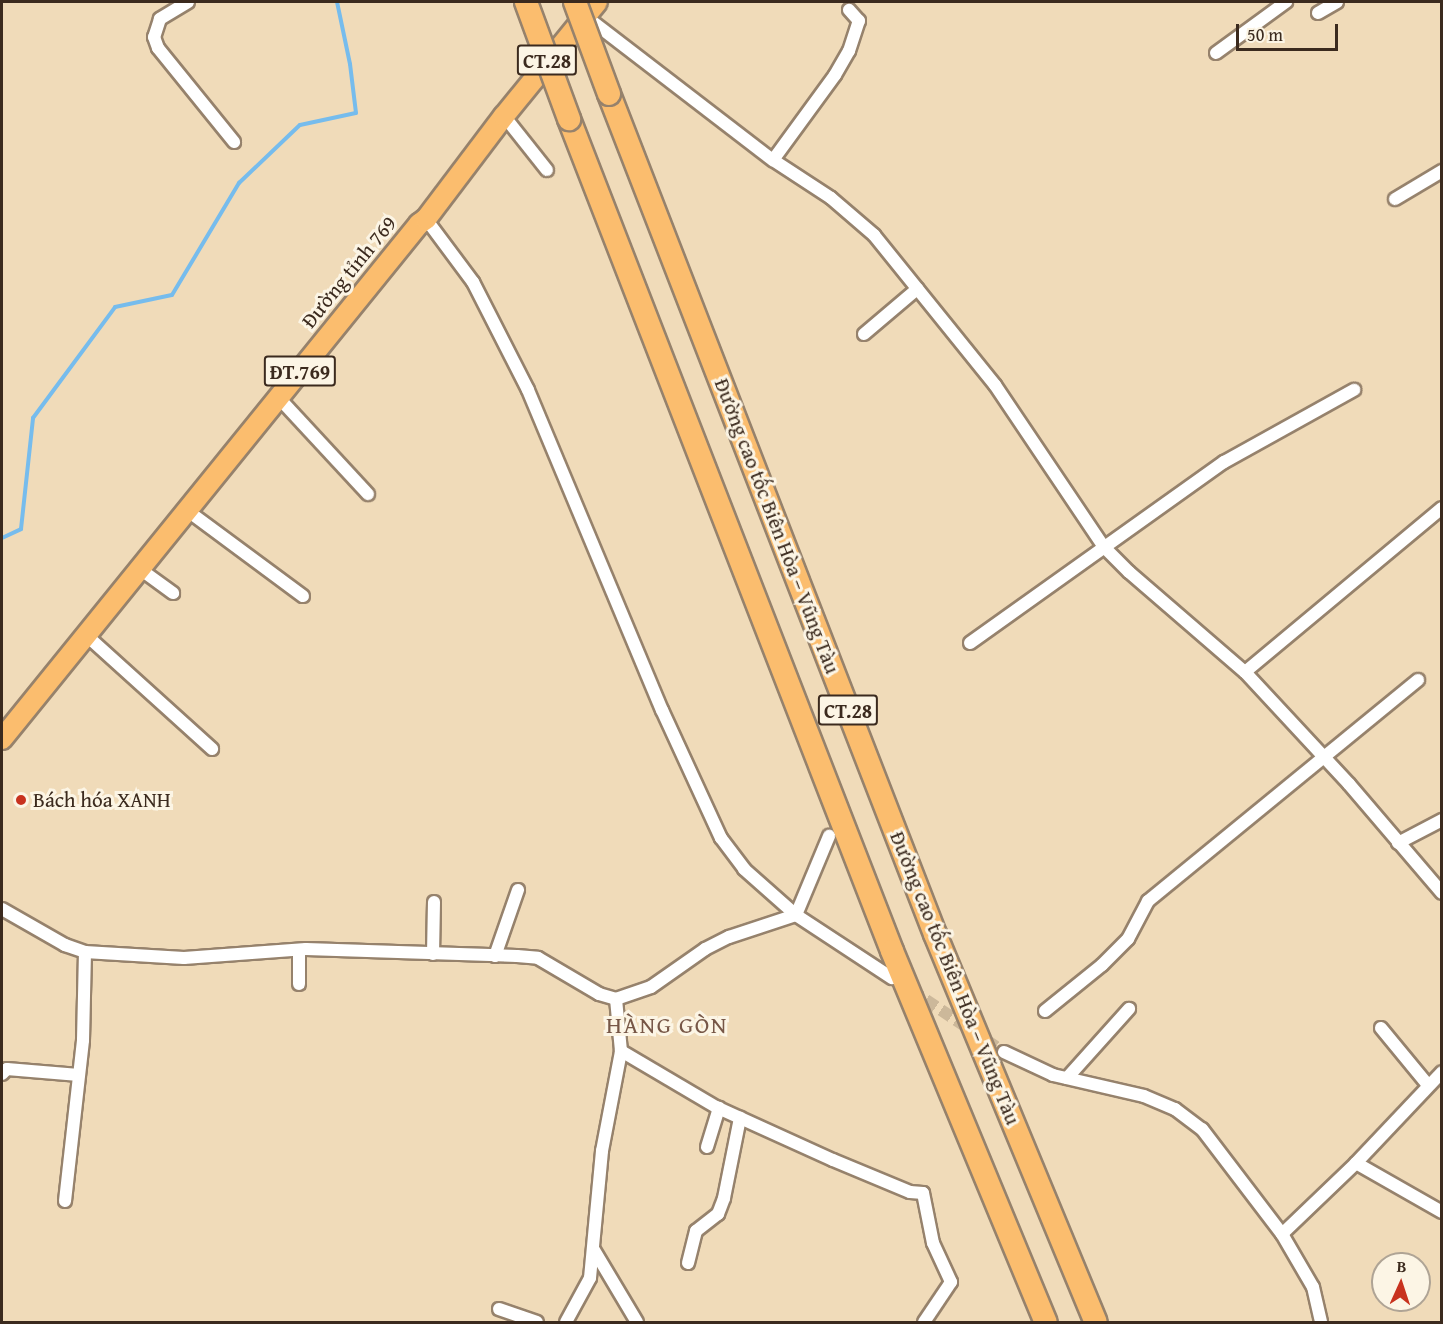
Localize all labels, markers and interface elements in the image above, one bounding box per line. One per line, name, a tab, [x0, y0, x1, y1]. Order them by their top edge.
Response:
scale bar	[1239, 12, 1341, 50]
text: 50 m	[1247, 21, 1283, 48]
road number: CT.28	[516, 43, 578, 77]
street label: Đường tỉnh 769	[296, 211, 402, 333]
road number: ĐT.769	[262, 354, 338, 388]
street label: Đường cao tốc Biên Hòa – Vũng Tàu	[709, 375, 845, 677]
road number: CT.28	[816, 693, 880, 727]
place label: Bách hóa XANH	[33, 787, 171, 813]
marker: Bách hóa XANH	[14, 793, 28, 807]
street label: Đường cao tốc Biên Hòa – Vũng Tàu	[884, 828, 1026, 1128]
district label: HÀNG GÒN	[606, 1011, 728, 1039]
north arrow	[1371, 1252, 1431, 1312]
text: B	[1396, 1254, 1407, 1278]

